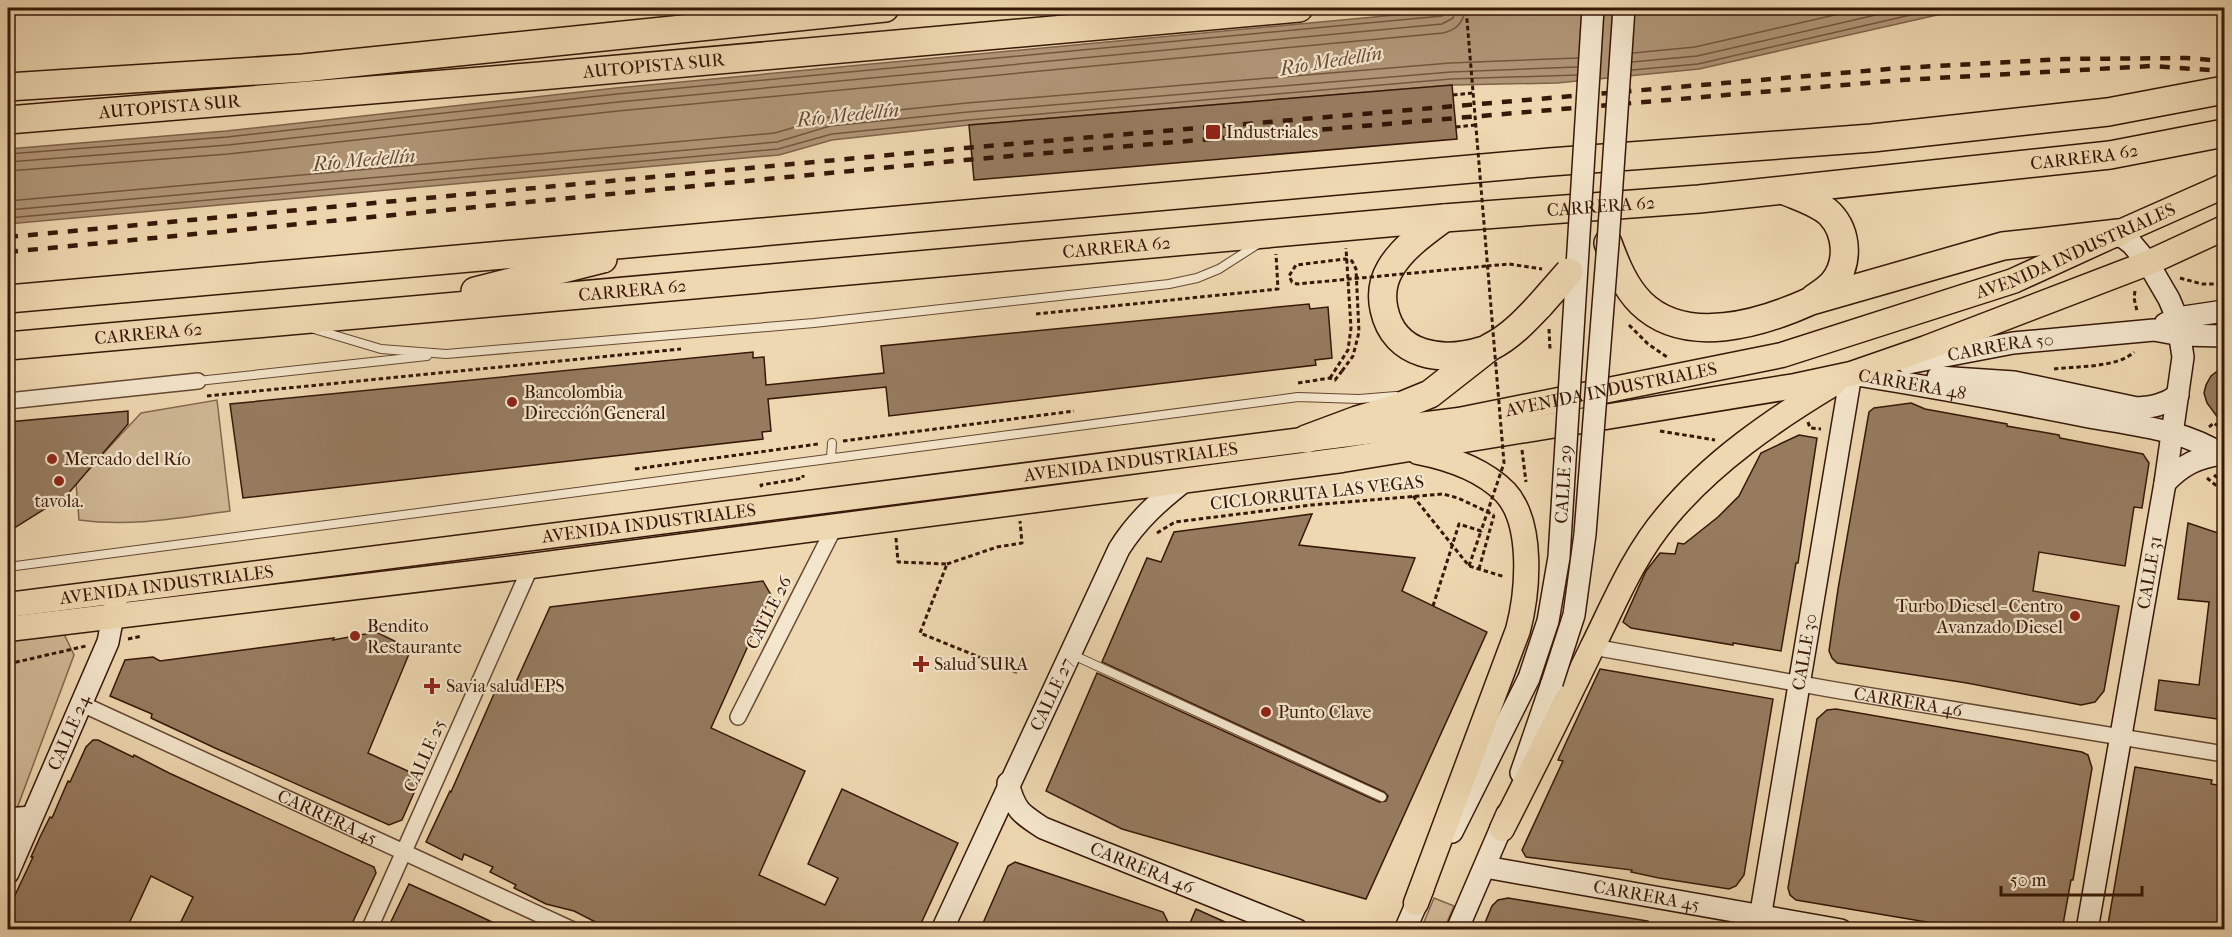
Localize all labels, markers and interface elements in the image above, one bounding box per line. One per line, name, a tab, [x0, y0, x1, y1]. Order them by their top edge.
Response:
water label: Río Medellín	[1276, 42, 1384, 81]
street label: AUTOPISTA SUR	[581, 49, 726, 83]
street label: AUTOPISTA SUR	[97, 90, 242, 123]
water label: Río Medellín	[793, 98, 901, 132]
place label: Industriales	[1226, 122, 1318, 143]
marker: Industriales	[1204, 123, 1222, 141]
street label: CARRERA 62	[2029, 139, 2140, 174]
water label: Río Medellín	[310, 144, 416, 176]
street label: CARRERA 62	[1546, 192, 1656, 221]
street label: AVENIDA INDUSTRIALES	[1972, 198, 2178, 303]
street label: CARRERA 62	[1062, 232, 1172, 262]
street label: CARRERA 62	[578, 275, 687, 306]
street label: CARRERA 62	[93, 318, 203, 349]
street label: CARRERA 50	[1946, 329, 2054, 366]
street label: AVENIDA INDUSTRIALES	[1503, 358, 1719, 421]
street label: CARRERA 48	[1857, 365, 1968, 404]
place label: Bancolombia Dirección General	[524, 382, 666, 424]
marker: Bancolombia Dirección General	[505, 395, 519, 409]
street label: AVENIDA INDUSTRIALES	[1022, 438, 1239, 486]
street label: CALLE 29	[1551, 444, 1576, 524]
place label: Mercado del Río	[64, 449, 191, 470]
marker: Mercado del Río	[45, 452, 59, 466]
street label: CICLORRUTA LAS VEGAS	[1209, 471, 1425, 515]
marker: tavola.	[52, 474, 66, 488]
place label: tavola.	[34, 491, 84, 512]
street label: AVENIDA INDUSTRIALES	[540, 499, 757, 547]
street label: CALLE 31	[2133, 534, 2166, 611]
street label: AVENIDA INDUSTRIALES	[58, 561, 275, 609]
street label: CALLE 26	[742, 573, 796, 653]
place label: Turbo Diesel - Centro Avanzado Diesel	[1896, 596, 2063, 638]
marker: Turbo Diesel - Centro Avanzado Diesel	[2068, 609, 2082, 623]
street label: CALLE 30	[1788, 612, 1821, 692]
place label: Bendito Restaurante	[367, 616, 462, 658]
marker: Bendito Restaurante	[348, 629, 362, 643]
place label: Salud SURA	[934, 654, 1029, 675]
street label: CALLE 27	[1026, 654, 1078, 734]
marker: Salud SURA	[912, 655, 930, 673]
place label: Savia salud EPS	[446, 676, 565, 697]
marker: Savia salud EPS	[423, 677, 441, 695]
street label: CARRERA 46	[1852, 683, 1964, 721]
street label: CALLE 24	[43, 691, 94, 774]
place label: Punto Clave	[1278, 702, 1372, 723]
marker: Punto Clave	[1259, 705, 1273, 719]
street label: CALLE 25	[400, 716, 450, 796]
street label: CARRERA 45	[274, 785, 381, 849]
street label: CARRERA 46	[1087, 838, 1197, 898]
scale bar	[2001, 859, 2142, 897]
text: 50 m	[2010, 870, 2047, 891]
street label: CARRERA 45	[1592, 876, 1701, 915]

